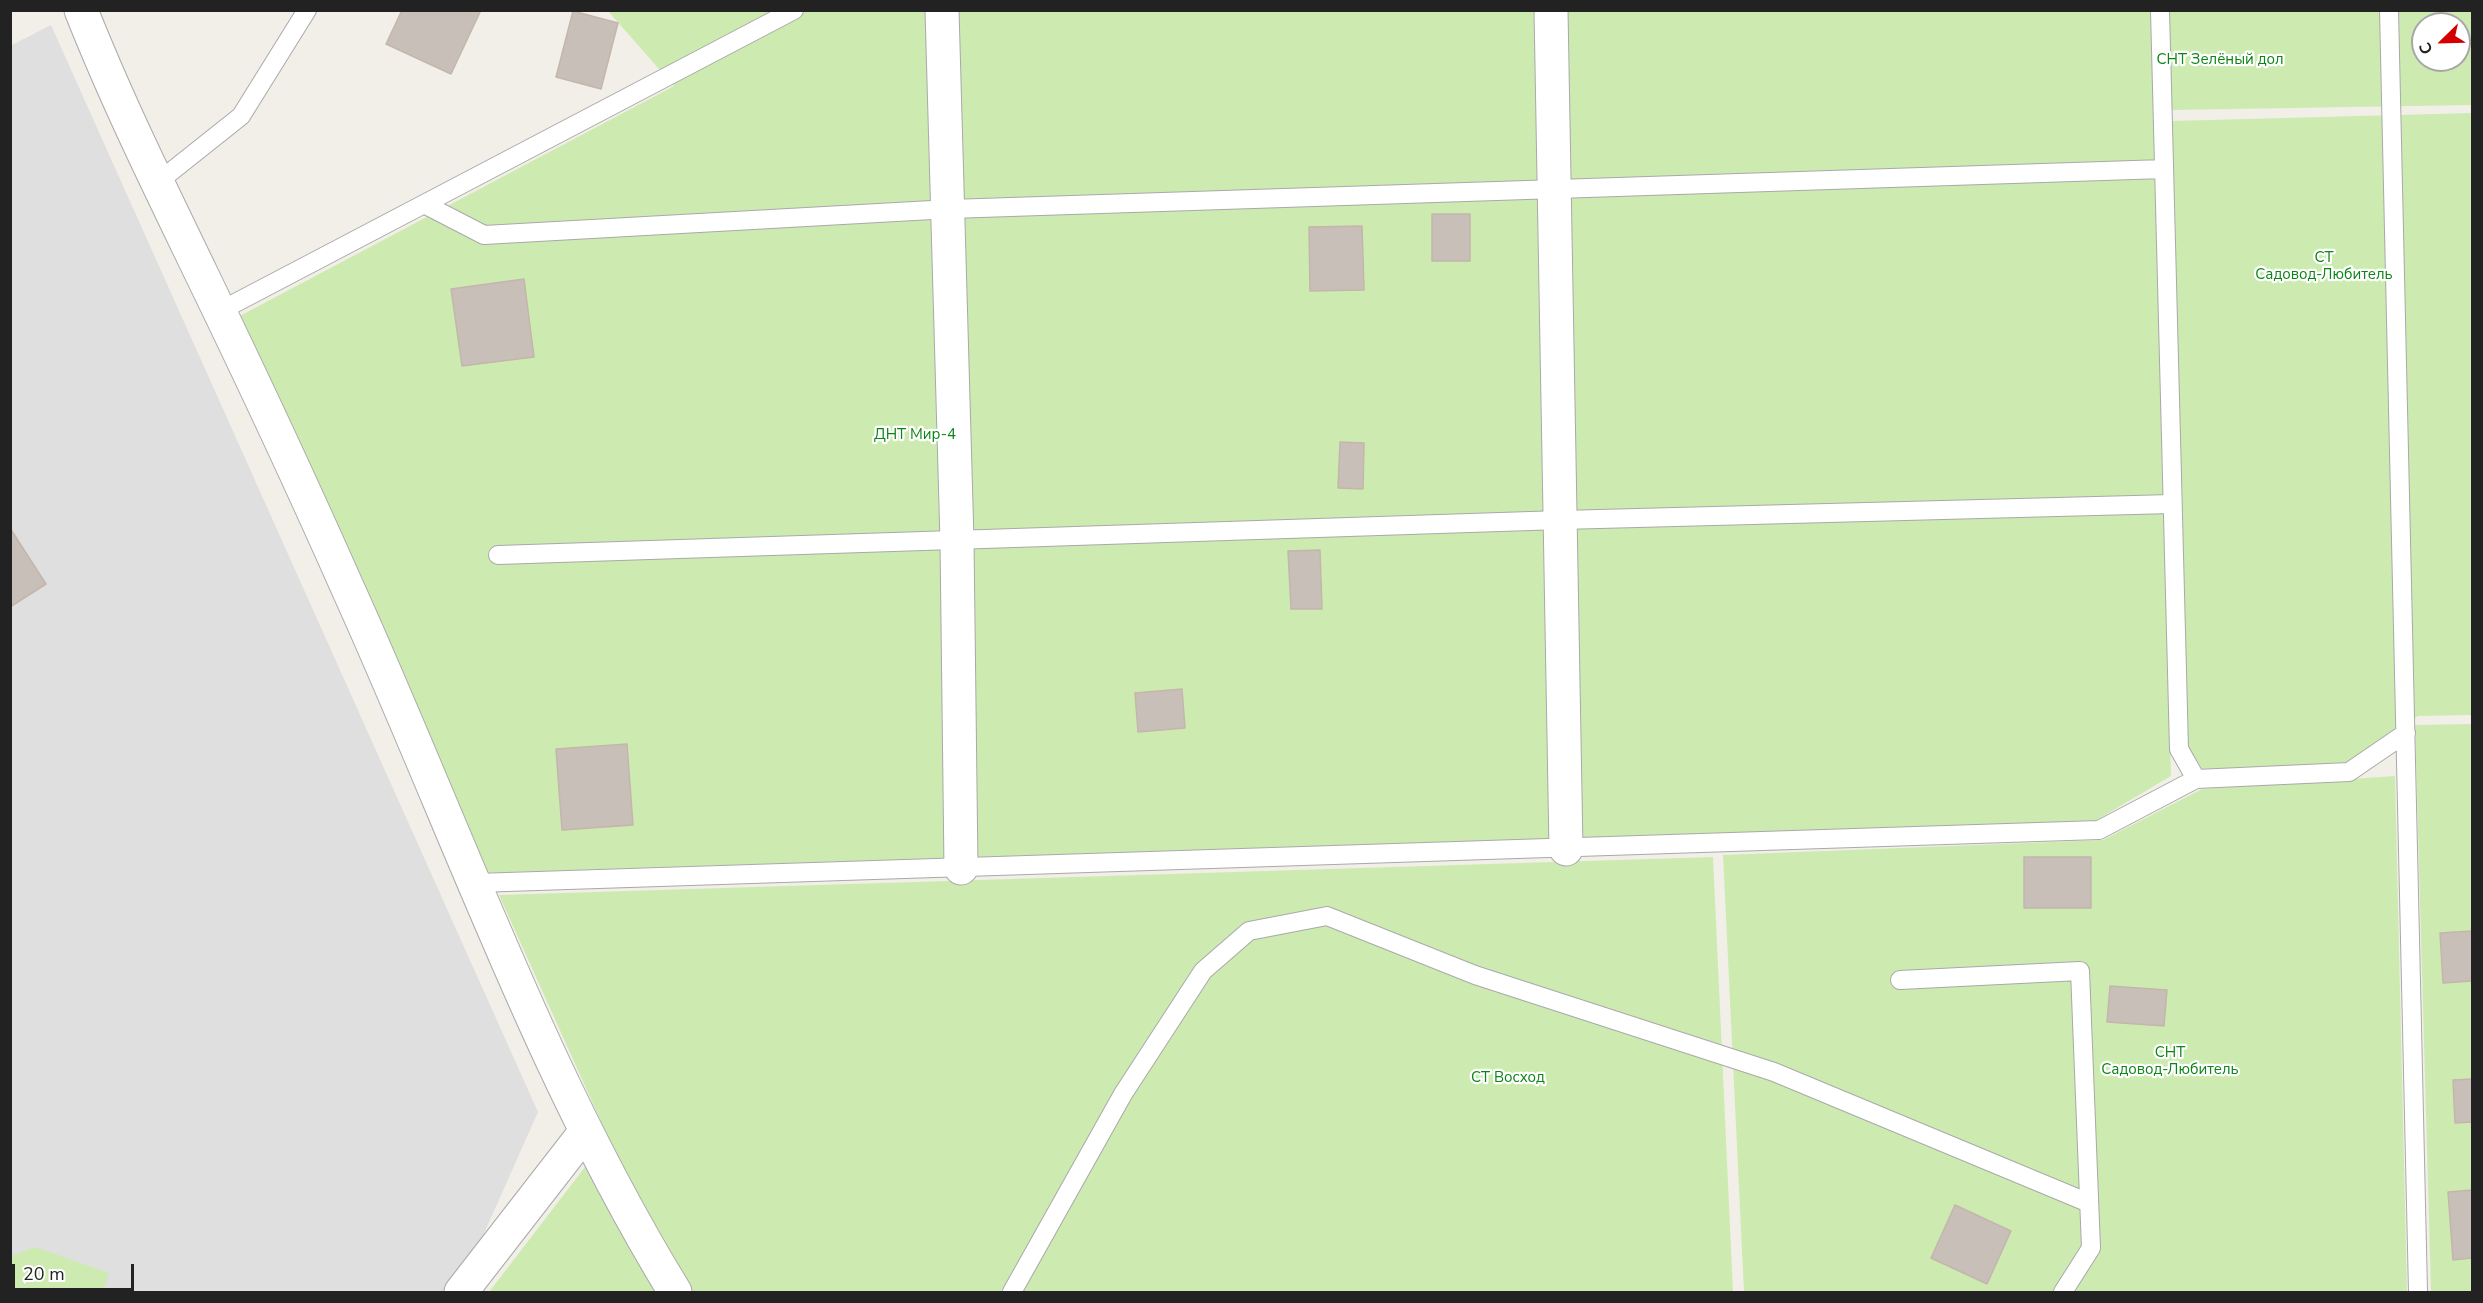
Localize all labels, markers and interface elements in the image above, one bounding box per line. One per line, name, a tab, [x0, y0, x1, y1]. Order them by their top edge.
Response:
north arrow	[2411, 12, 2471, 72]
text: С	[2414, 39, 2439, 58]
park label: СНТ Зелёный дол	[2156, 51, 2284, 69]
park label: СТ Садовод-Любитель	[2255, 249, 2393, 284]
park label: ДНТ Мир-4	[874, 426, 956, 444]
park label: СНТ Садовод-Любитель	[2101, 1044, 2239, 1079]
park label: СТ Восход	[1471, 1069, 1545, 1087]
scale bar	[15, 1252, 136, 1290]
text: 20 m	[23, 1262, 65, 1286]

